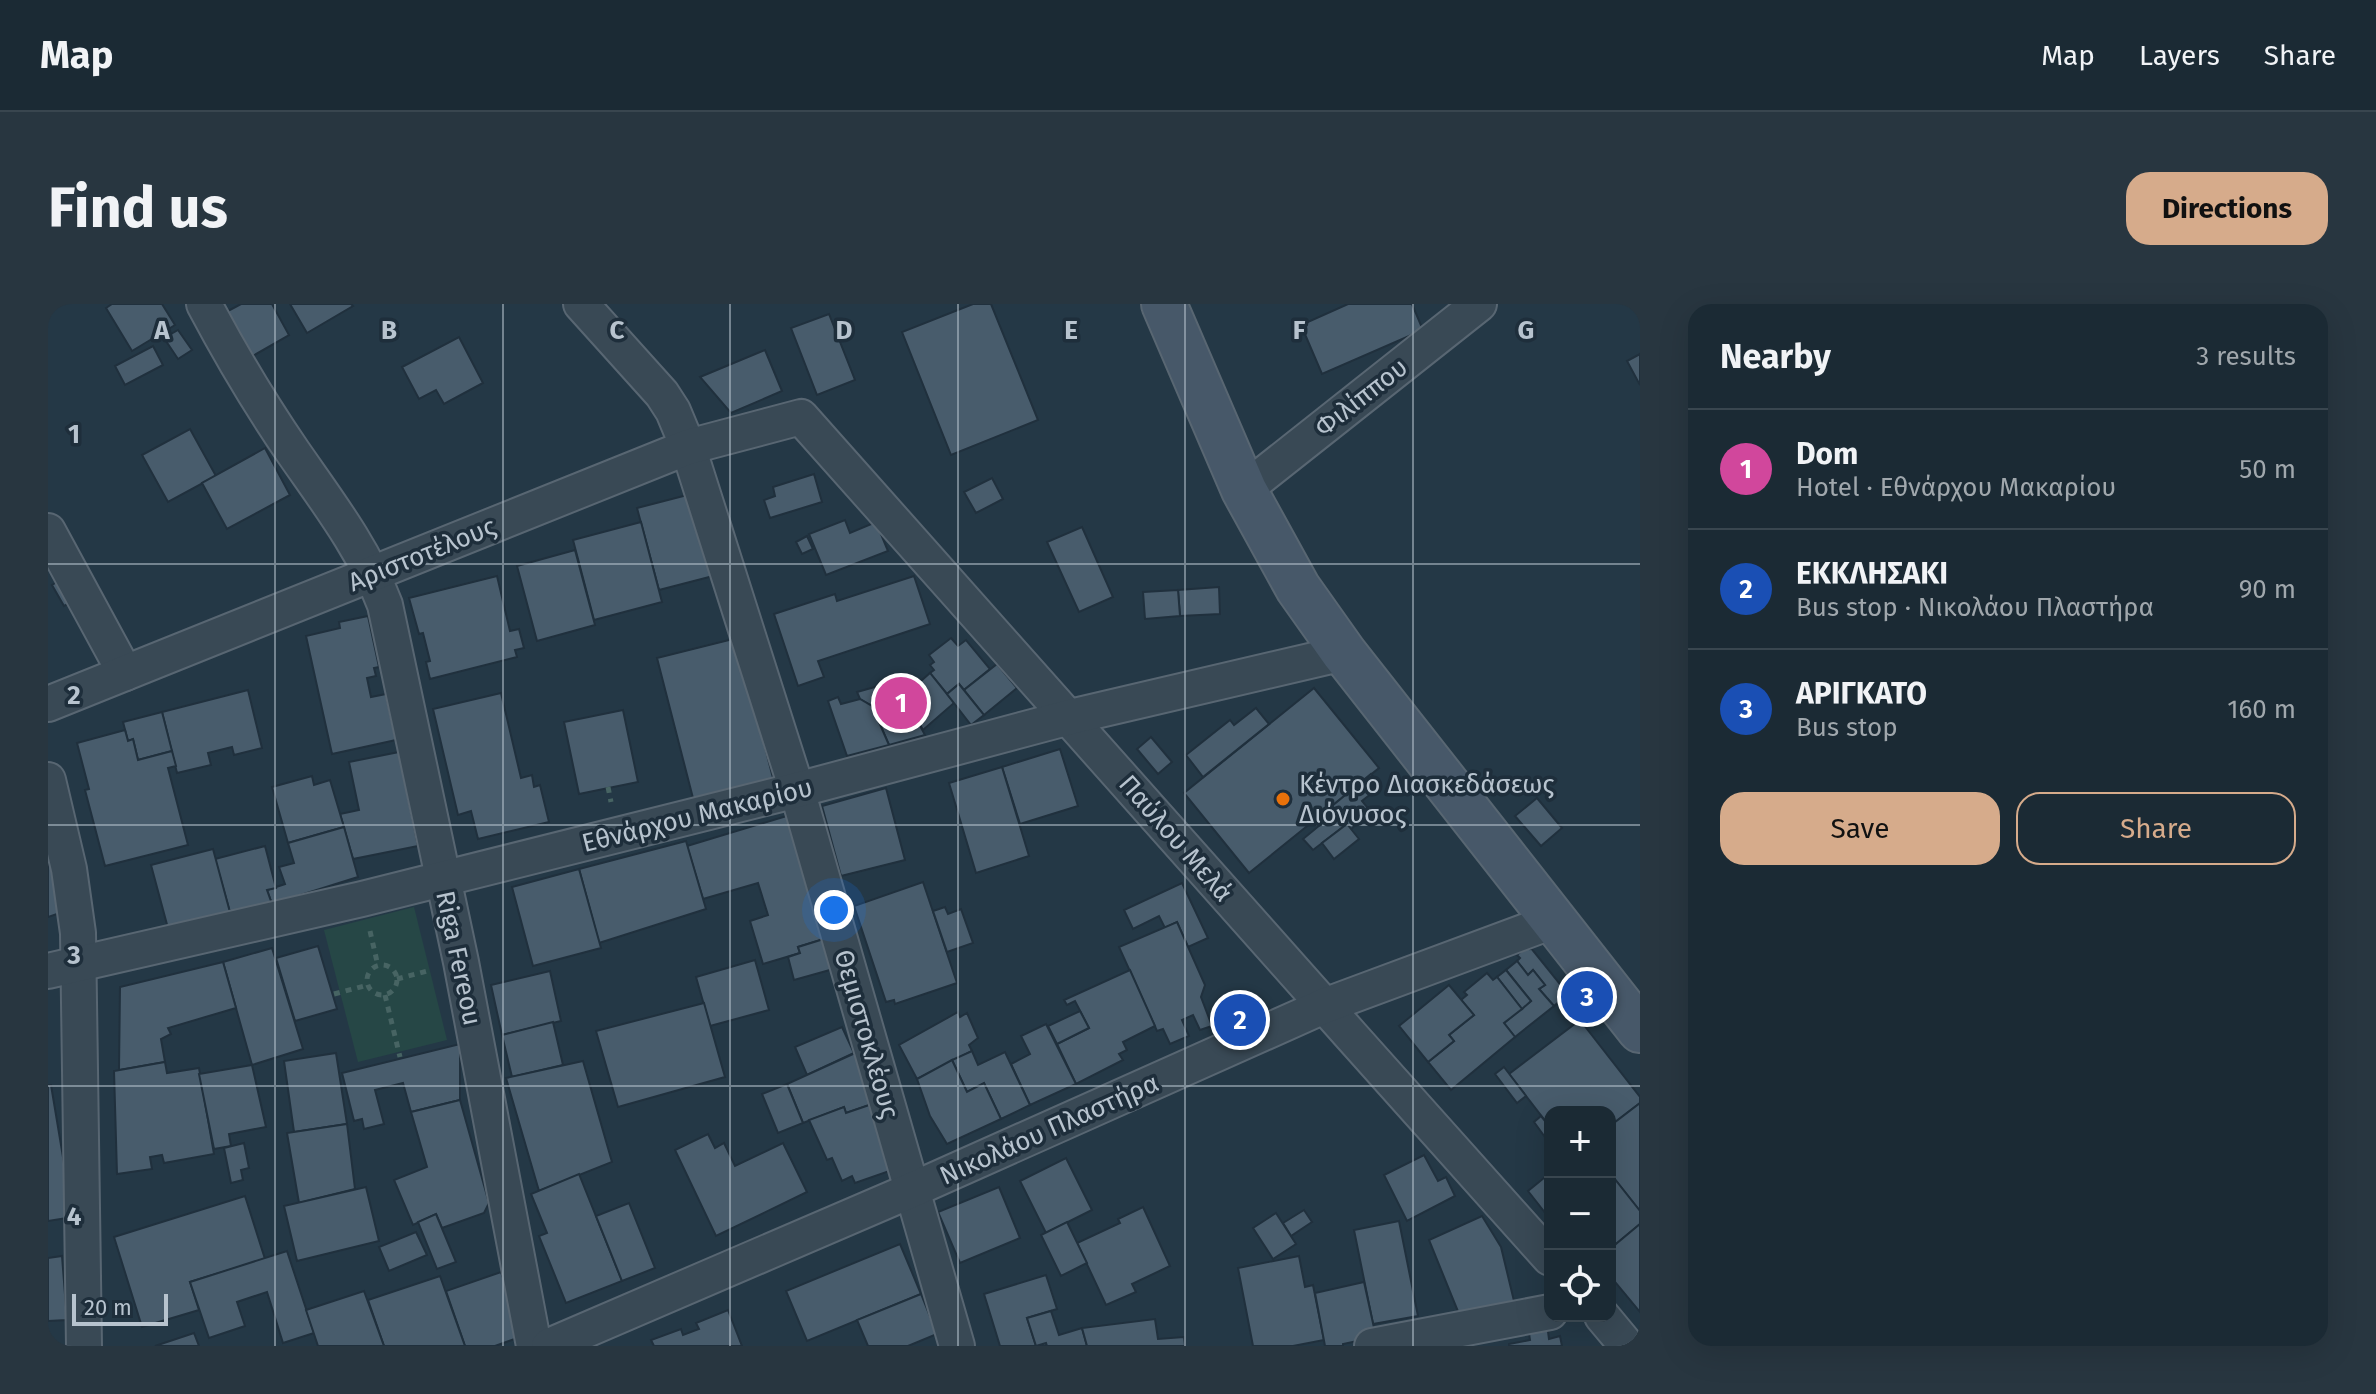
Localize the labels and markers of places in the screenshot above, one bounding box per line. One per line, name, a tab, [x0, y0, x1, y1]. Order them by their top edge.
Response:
pin: 1	[875, 673, 927, 733]
place label: Κέντρο Διασκεδάσεως Διόνυσος	[1299, 769, 1555, 830]
marker: Κέντρο Διασκεδάσεως Διόνυσος	[1274, 790, 1292, 808]
pin: 3	[1561, 967, 1613, 1027]
pin: 2	[1214, 990, 1266, 1050]

